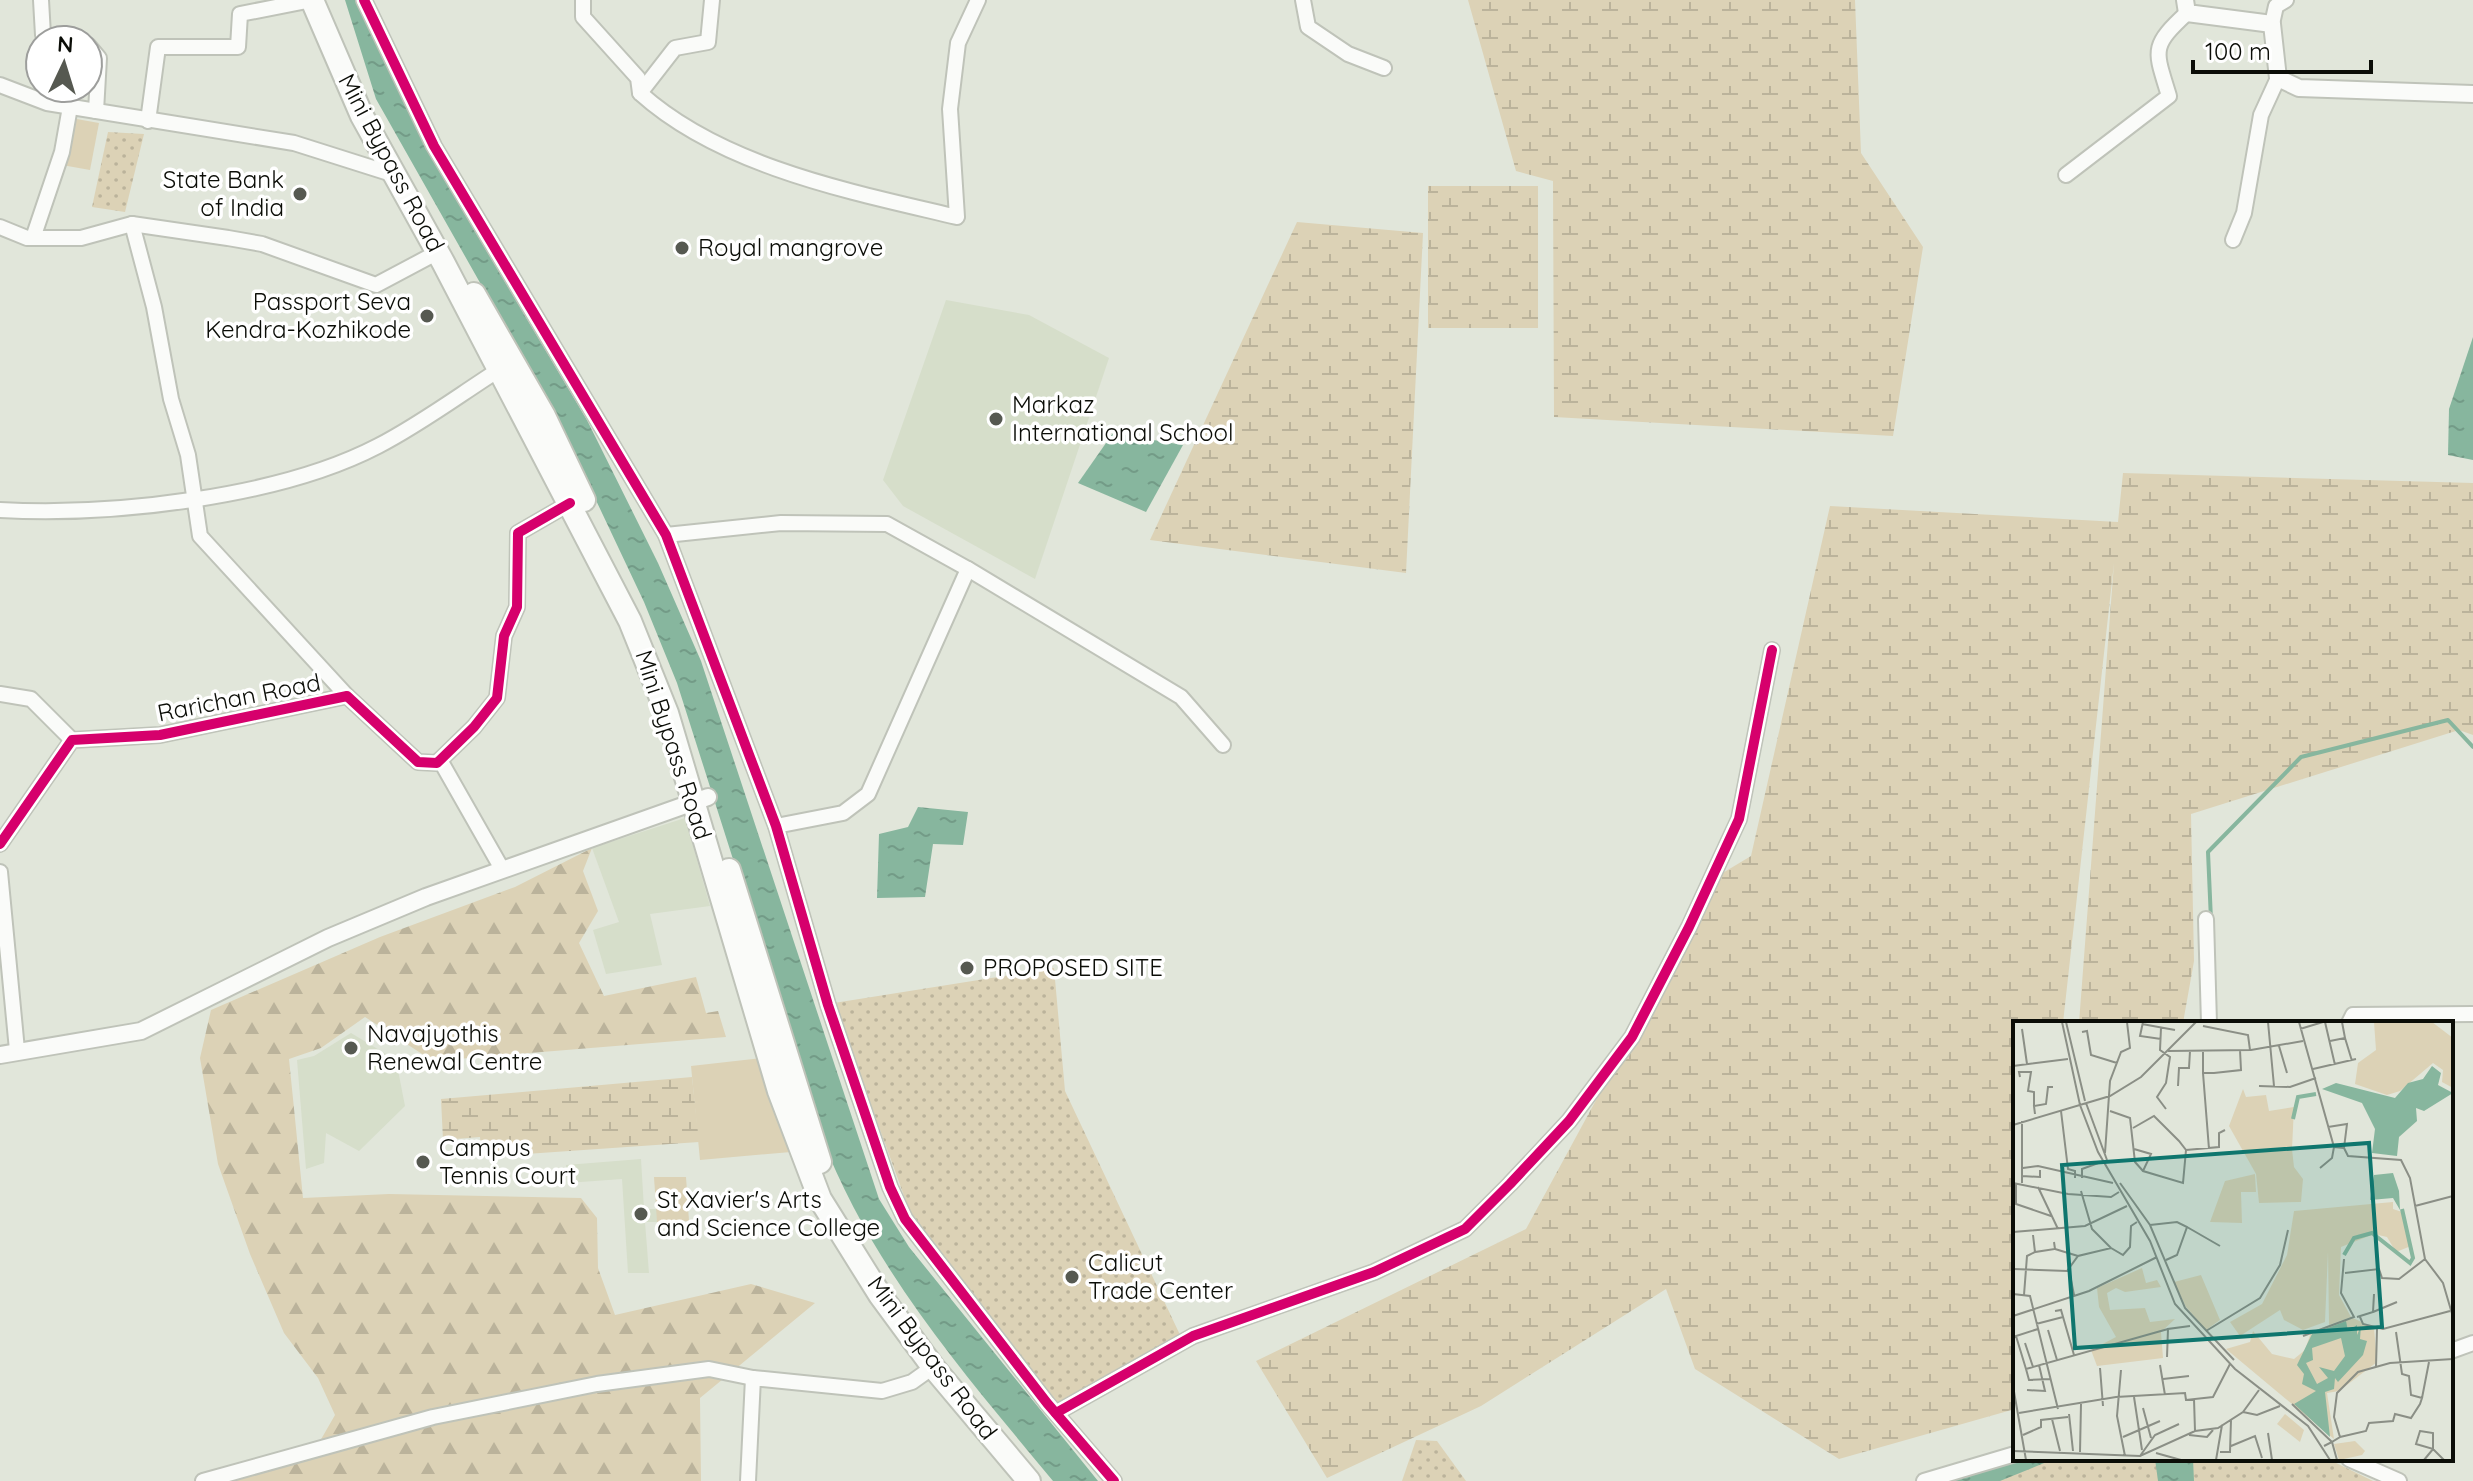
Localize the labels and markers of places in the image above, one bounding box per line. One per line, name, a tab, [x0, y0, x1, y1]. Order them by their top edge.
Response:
place label: State Bank of India	[163, 164, 284, 222]
marker: State Bank of India	[291, 185, 309, 203]
place label: Royal mangrove	[698, 232, 883, 262]
marker: Royal mangrove	[673, 239, 691, 257]
place label: Passport Seva Kendra-Kozhikode	[205, 286, 411, 344]
marker: Passport Seva Kendra-Kozhikode	[418, 307, 436, 325]
place label: Markaz International School	[1012, 389, 1233, 447]
marker: Markaz International School	[987, 410, 1005, 428]
place label: PROPOSED SITE	[983, 952, 1163, 982]
marker: PROPOSED SITE	[958, 959, 976, 977]
place label: Navajyothis Renewal Centre	[367, 1018, 542, 1076]
marker: Navajyothis Renewal Centre	[342, 1039, 360, 1057]
place label: Campus Tennis Court	[439, 1132, 576, 1190]
marker: Campus Tennis Court	[414, 1153, 432, 1171]
place label: St Xavier's Arts and Science College	[657, 1184, 880, 1242]
marker: St Xavier's Arts and Science College	[632, 1205, 650, 1223]
place label: Calicut Trade Center	[1088, 1247, 1233, 1305]
marker: Calicut Trade Center	[1063, 1268, 1081, 1286]

